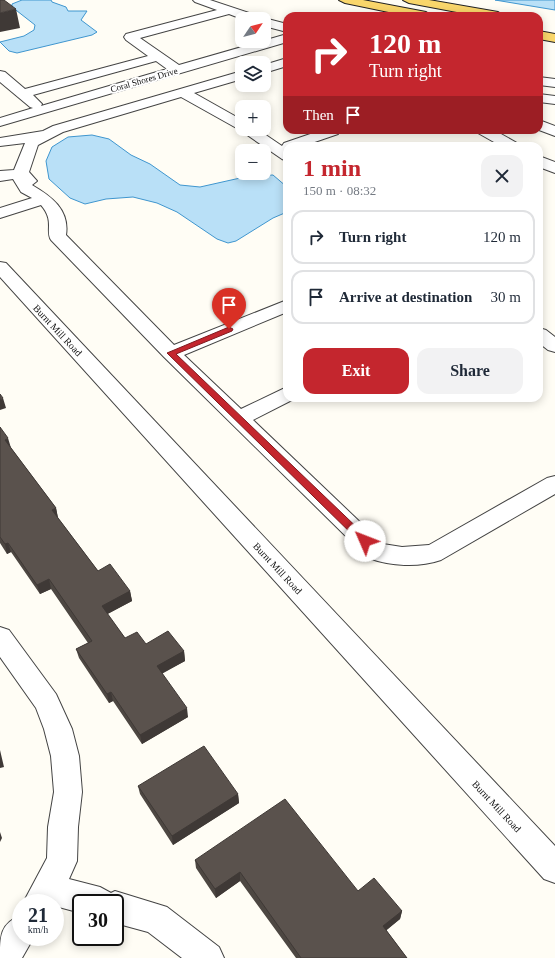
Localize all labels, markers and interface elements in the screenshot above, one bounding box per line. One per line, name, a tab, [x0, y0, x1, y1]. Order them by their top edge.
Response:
north arrow	[235, 12, 271, 48]
map controls	[235, 12, 271, 180]
icon: right	[303, 28, 355, 80]
text: 120 m	[369, 28, 441, 59]
button: layers	[235, 56, 271, 92]
text: Turn right	[369, 61, 442, 81]
street label: Coral Shores Drive	[109, 66, 179, 94]
button: +	[235, 100, 271, 136]
icon: arrive	[342, 104, 364, 126]
text: Then	[303, 107, 334, 123]
button: −	[235, 144, 271, 180]
text: 1 min	[303, 155, 361, 181]
button: close	[481, 155, 523, 197]
text: 150 m · 08:32	[303, 183, 376, 198]
icon: right	[305, 226, 327, 248]
text: Turn right	[339, 229, 406, 245]
text: 120 m	[483, 229, 521, 245]
icon: arrive	[305, 286, 327, 308]
pin	[212, 288, 246, 329]
text: Arrive at destination	[339, 289, 472, 305]
text: 30 m	[491, 289, 521, 305]
icon: arrive	[218, 294, 240, 316]
street label: Burnt Mill Road	[31, 302, 84, 358]
button: Exit	[303, 348, 409, 394]
button: Share	[417, 348, 523, 394]
position arrow	[344, 520, 386, 562]
street label: Burnt Mill Road	[251, 540, 304, 596]
street label: Burnt Mill Road	[470, 778, 523, 834]
speed limit sign: 30	[72, 894, 124, 946]
text: 21	[28, 904, 48, 926]
text: km/h	[28, 924, 48, 935]

